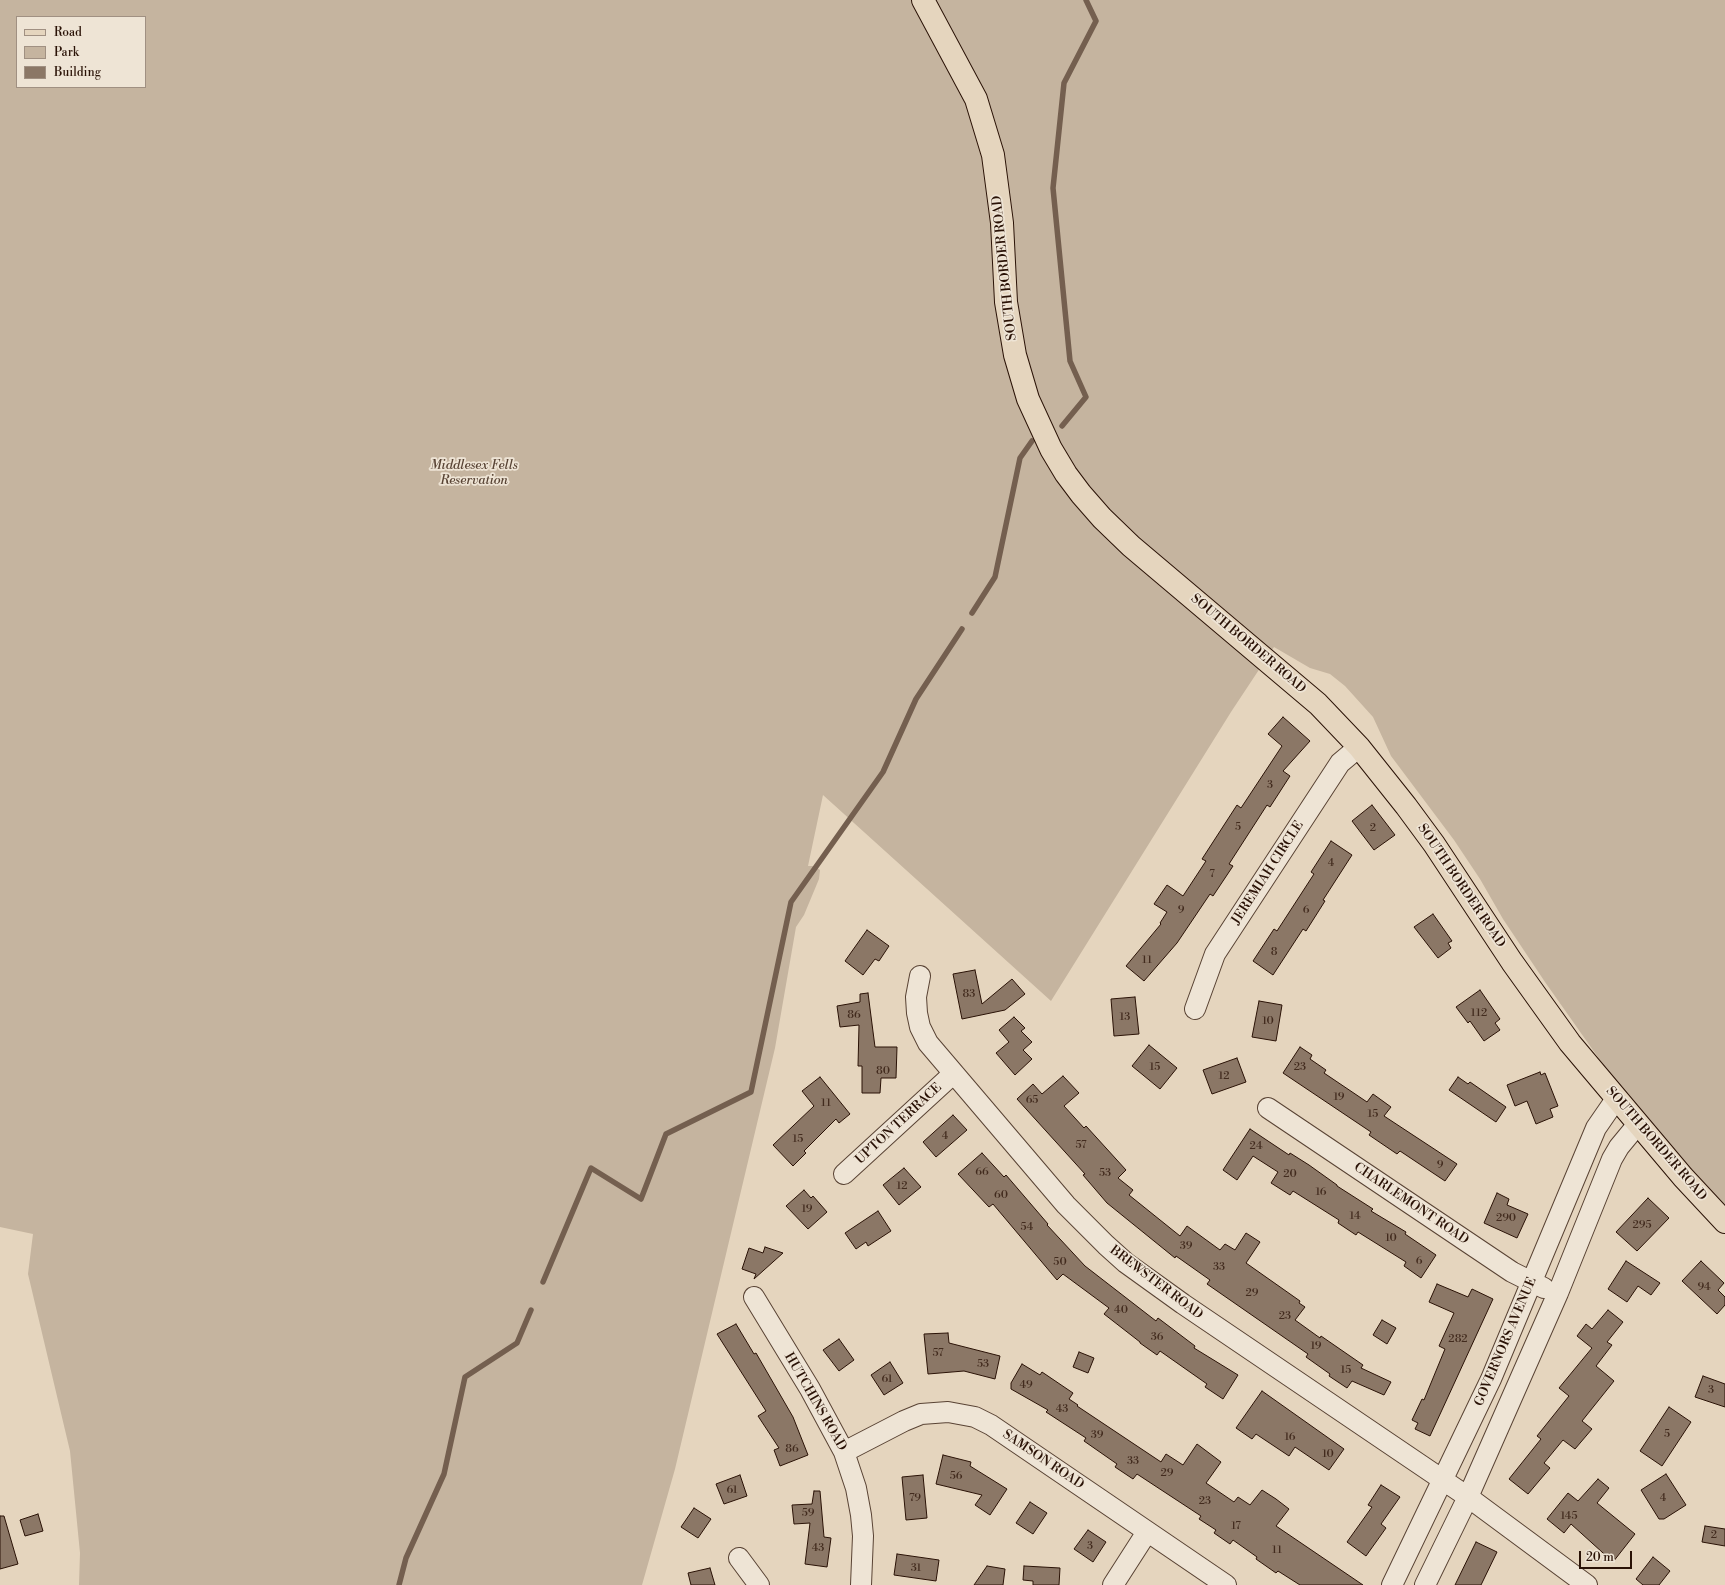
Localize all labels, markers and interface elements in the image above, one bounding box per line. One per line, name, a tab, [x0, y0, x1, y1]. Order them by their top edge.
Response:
legend	[16, 16, 146, 88]
text: Road	[54, 25, 82, 40]
text: Park	[54, 45, 79, 60]
text: Building	[54, 65, 101, 80]
street label: SOUTH BORDER ROAD	[990, 195, 1020, 341]
park label: Middlesex Fells Reservation	[430, 458, 518, 489]
street label: SOUTH BORDER ROAD	[1187, 591, 1309, 697]
house number: 3	[1267, 778, 1273, 792]
street label: JEREMIAH CIRCLE	[1229, 818, 1307, 928]
house number: 5	[1235, 820, 1241, 834]
house number: 2	[1370, 821, 1376, 835]
street label: SOUTH BORDER ROAD	[1414, 821, 1508, 951]
house number: 4	[1328, 856, 1334, 870]
house number: 7	[1209, 867, 1215, 881]
house number: 9	[1178, 903, 1184, 917]
house number: 6	[1303, 903, 1309, 917]
house number: 8	[1271, 945, 1277, 959]
house number: 11	[1142, 953, 1152, 967]
house number: 83	[963, 987, 975, 1001]
house number: 112	[1471, 1006, 1487, 1020]
house number: 86	[847, 1008, 861, 1022]
house number: 13	[1120, 1010, 1130, 1024]
house number: 10	[1262, 1014, 1274, 1028]
house number: 15	[1150, 1060, 1160, 1074]
house number: 23	[1294, 1060, 1306, 1074]
house number: 80	[876, 1064, 890, 1078]
house number: 12	[1218, 1069, 1230, 1083]
street label: UPTON TERRACE	[853, 1080, 945, 1168]
street label: SOUTH BORDER ROAD	[1602, 1084, 1710, 1204]
house number: 19	[1333, 1090, 1345, 1104]
house number: 65	[1026, 1093, 1038, 1107]
house number: 11	[821, 1096, 831, 1110]
house number: 15	[1368, 1107, 1378, 1121]
house number: 4	[942, 1129, 948, 1143]
house number: 15	[793, 1132, 803, 1146]
house number: 57	[1075, 1138, 1087, 1152]
house number: 24	[1250, 1139, 1262, 1153]
house number: 9	[1437, 1158, 1443, 1172]
street label: CHARLEMONT ROAD	[1351, 1160, 1471, 1248]
house number: 66	[975, 1165, 989, 1179]
house number: 53	[1099, 1166, 1111, 1180]
house number: 20	[1283, 1167, 1297, 1181]
house number: 12	[896, 1179, 908, 1193]
house number: 16	[1315, 1185, 1327, 1199]
house number: 60	[994, 1188, 1008, 1202]
house number: 19	[801, 1202, 813, 1216]
house number: 14	[1350, 1209, 1360, 1223]
house number: 290	[1496, 1211, 1516, 1225]
house number: 295	[1633, 1218, 1651, 1232]
house number: 54	[1021, 1220, 1033, 1234]
house number: 10	[1385, 1231, 1397, 1245]
house number: 39	[1180, 1239, 1192, 1253]
street label: BREWSTER ROAD	[1106, 1243, 1206, 1323]
house number: 6	[1416, 1254, 1422, 1268]
house number: 50	[1053, 1255, 1067, 1269]
house number: 33	[1213, 1260, 1225, 1274]
street label: GOVERNORS AVENUE	[1472, 1275, 1540, 1409]
house number: 94	[1697, 1280, 1711, 1294]
house number: 29	[1246, 1286, 1258, 1300]
house number: 40	[1114, 1303, 1128, 1317]
house number: 23	[1279, 1309, 1291, 1323]
house number: 36	[1151, 1330, 1163, 1344]
house number: 282	[1448, 1332, 1468, 1346]
house number: 19	[1310, 1339, 1322, 1353]
house number: 57	[932, 1346, 944, 1360]
street label: HUTCHINS ROAD	[781, 1350, 849, 1454]
house number: 53	[977, 1357, 989, 1371]
house number: 15	[1341, 1363, 1351, 1377]
house number: 61	[881, 1372, 893, 1386]
house number: 49	[1019, 1378, 1033, 1392]
house number: 3	[1708, 1383, 1714, 1397]
house number: 43	[1056, 1402, 1068, 1416]
street label: SAMSON ROAD	[999, 1427, 1087, 1493]
house number: 5	[1664, 1427, 1670, 1441]
house number: 39	[1091, 1428, 1103, 1442]
house number: 16	[1284, 1430, 1296, 1444]
house number: 86	[785, 1442, 799, 1456]
house number: 10	[1322, 1447, 1334, 1461]
house number: 33	[1127, 1454, 1139, 1468]
house number: 29	[1161, 1466, 1173, 1480]
house number: 56	[950, 1469, 962, 1483]
house number: 61	[726, 1483, 738, 1497]
house number: 79	[909, 1491, 921, 1505]
house number: 4	[1660, 1491, 1666, 1505]
house number: 23	[1199, 1494, 1211, 1508]
house number: 59	[802, 1506, 814, 1520]
house number: 145	[1561, 1509, 1577, 1523]
house number: 17	[1231, 1519, 1241, 1533]
house number: 2	[1711, 1528, 1717, 1542]
house number: 3	[1087, 1539, 1093, 1553]
house number: 43	[812, 1541, 824, 1555]
house number: 11	[1272, 1543, 1282, 1557]
scale bar	[1581, 1543, 1634, 1569]
text: 20 m	[1586, 1550, 1614, 1565]
house number: 31	[911, 1561, 921, 1575]

